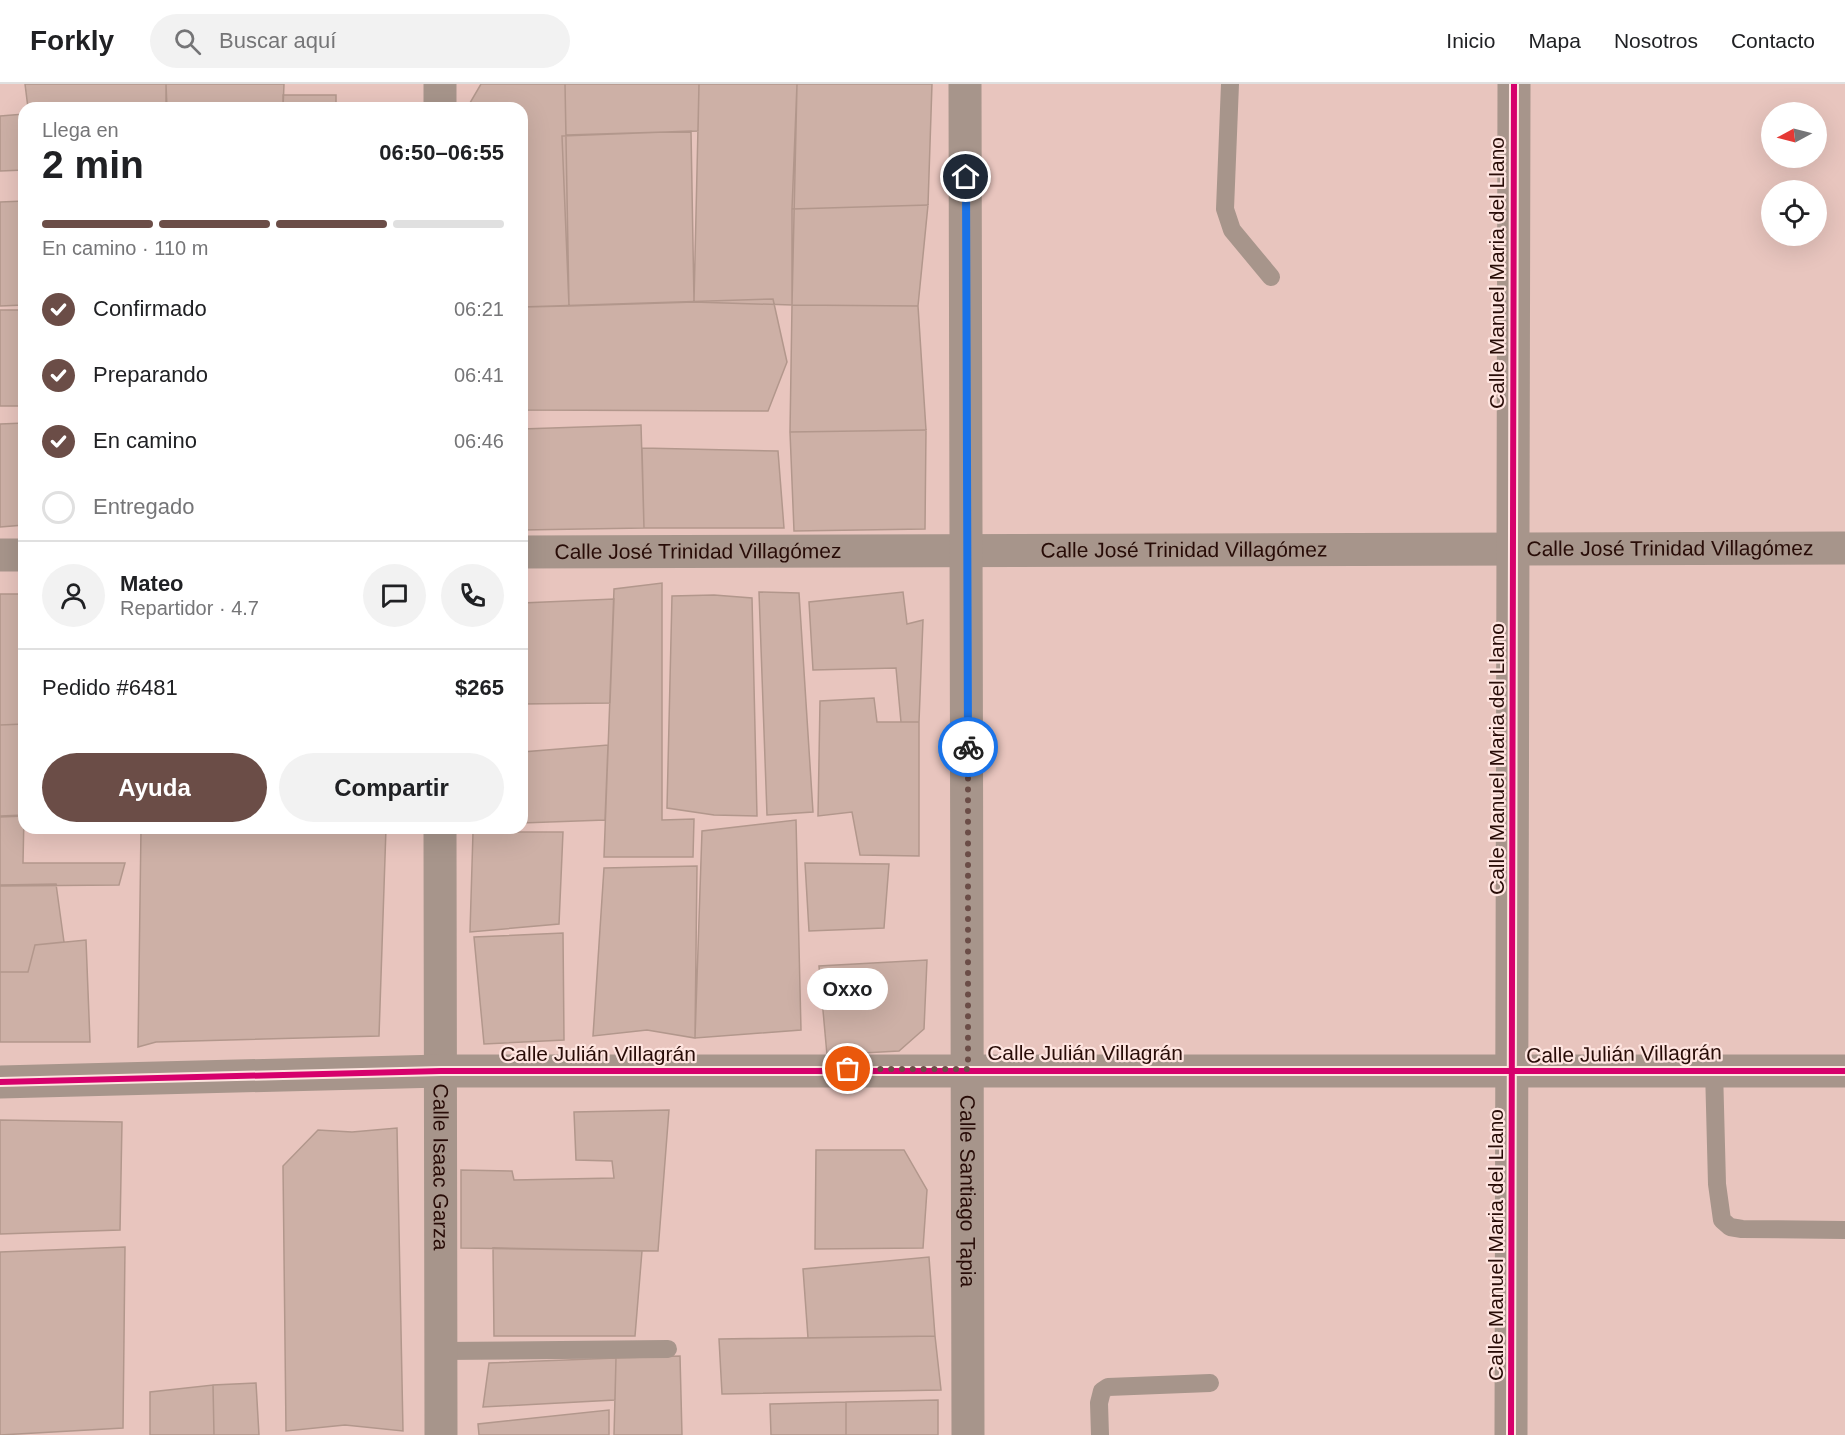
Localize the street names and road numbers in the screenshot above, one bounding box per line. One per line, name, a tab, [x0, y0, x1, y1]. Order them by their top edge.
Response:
street label: Calle Manuel Maria del Llano	[1485, 137, 1508, 409]
street label: Calle José Trinidad Villagómez	[1526, 536, 1814, 560]
street label: Calle José Trinidad Villagómez	[1040, 538, 1328, 561]
street label: Calle José Trinidad Villagómez	[554, 539, 842, 563]
street label: Calle Manuel Maria del Llano	[1485, 623, 1508, 895]
street label: Calle Julián Villagrán	[1526, 1040, 1722, 1067]
street label: Calle Julián Villagrán	[987, 1041, 1183, 1064]
street label: Calle Julián Villagrán	[500, 1042, 696, 1065]
street label: Calle Isaac Garza	[429, 1083, 453, 1251]
street label: Calle Santiago Tapia	[956, 1095, 980, 1288]
street label: Calle Manuel Maria del Llano	[1484, 1109, 1507, 1381]

